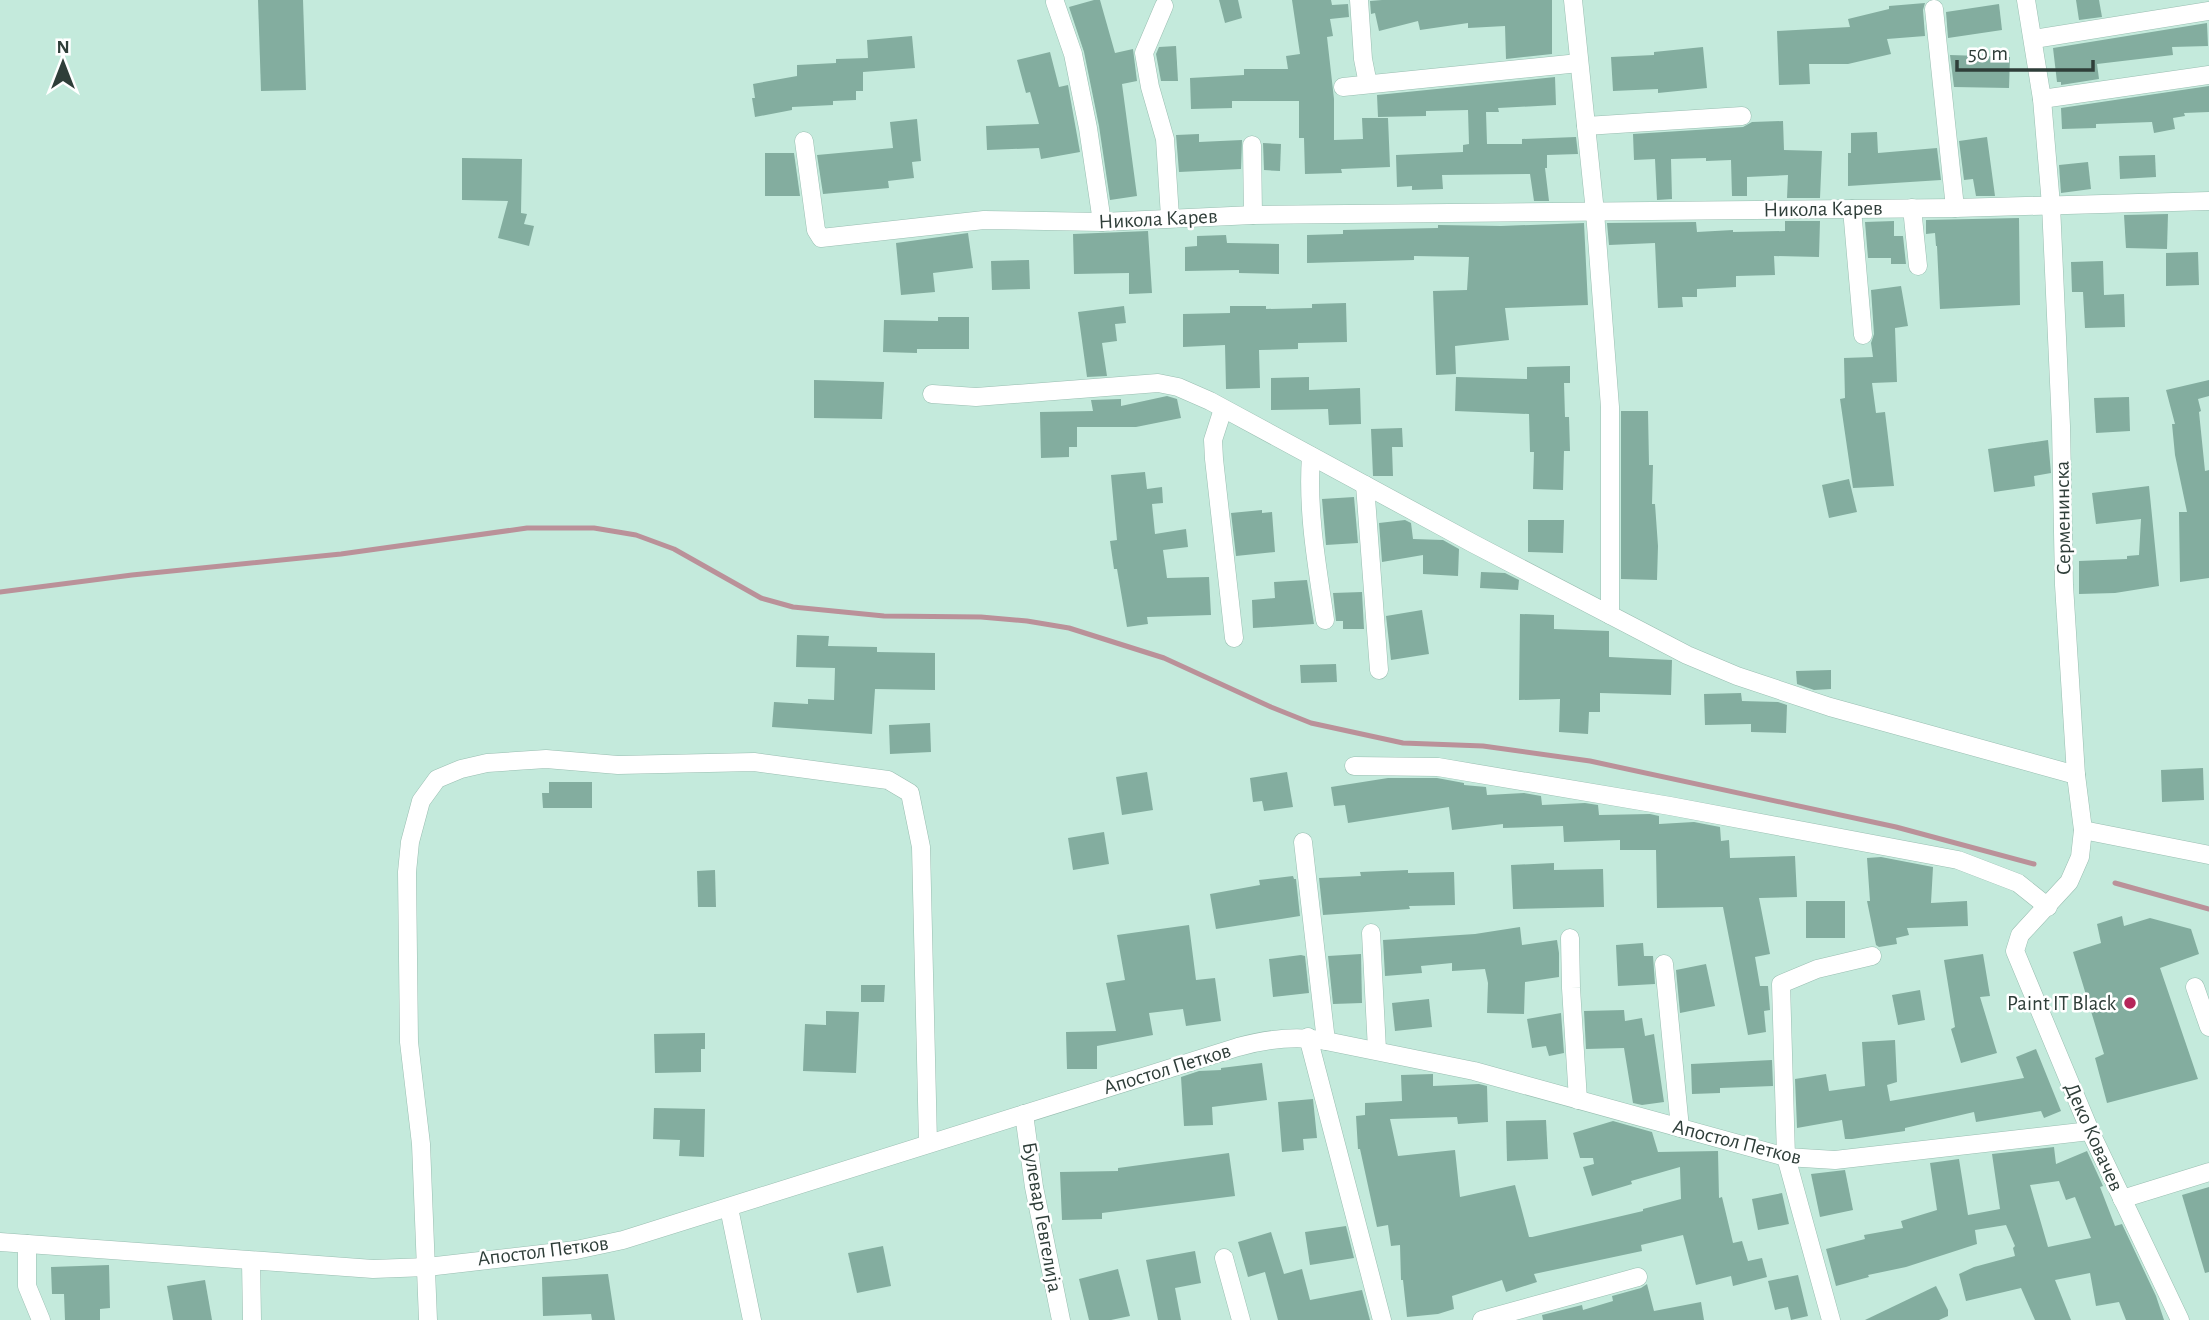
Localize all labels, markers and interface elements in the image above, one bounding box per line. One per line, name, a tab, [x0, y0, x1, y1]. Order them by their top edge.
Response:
north arrow	[28, 28, 98, 98]
scale bar	[1957, 28, 2094, 72]
text: N	[56, 38, 70, 57]
text: 50 m	[1968, 43, 2008, 64]
street label: Никола Карев	[1763, 197, 1883, 221]
street label: Никола Карев	[1098, 205, 1218, 233]
street label: Серменинска	[2051, 460, 2074, 575]
place label: Paint IT Black	[2007, 993, 2116, 1014]
marker: Paint IT Black	[2122, 995, 2138, 1011]
street label: Апостол Петков	[1101, 1040, 1233, 1098]
street label: Деко Ковачев	[2061, 1080, 2127, 1194]
street label: Апостол Петков	[1670, 1116, 1804, 1168]
street label: Булевар Гевгелија	[1018, 1140, 1066, 1294]
street label: Апостол Петков	[476, 1233, 610, 1269]

